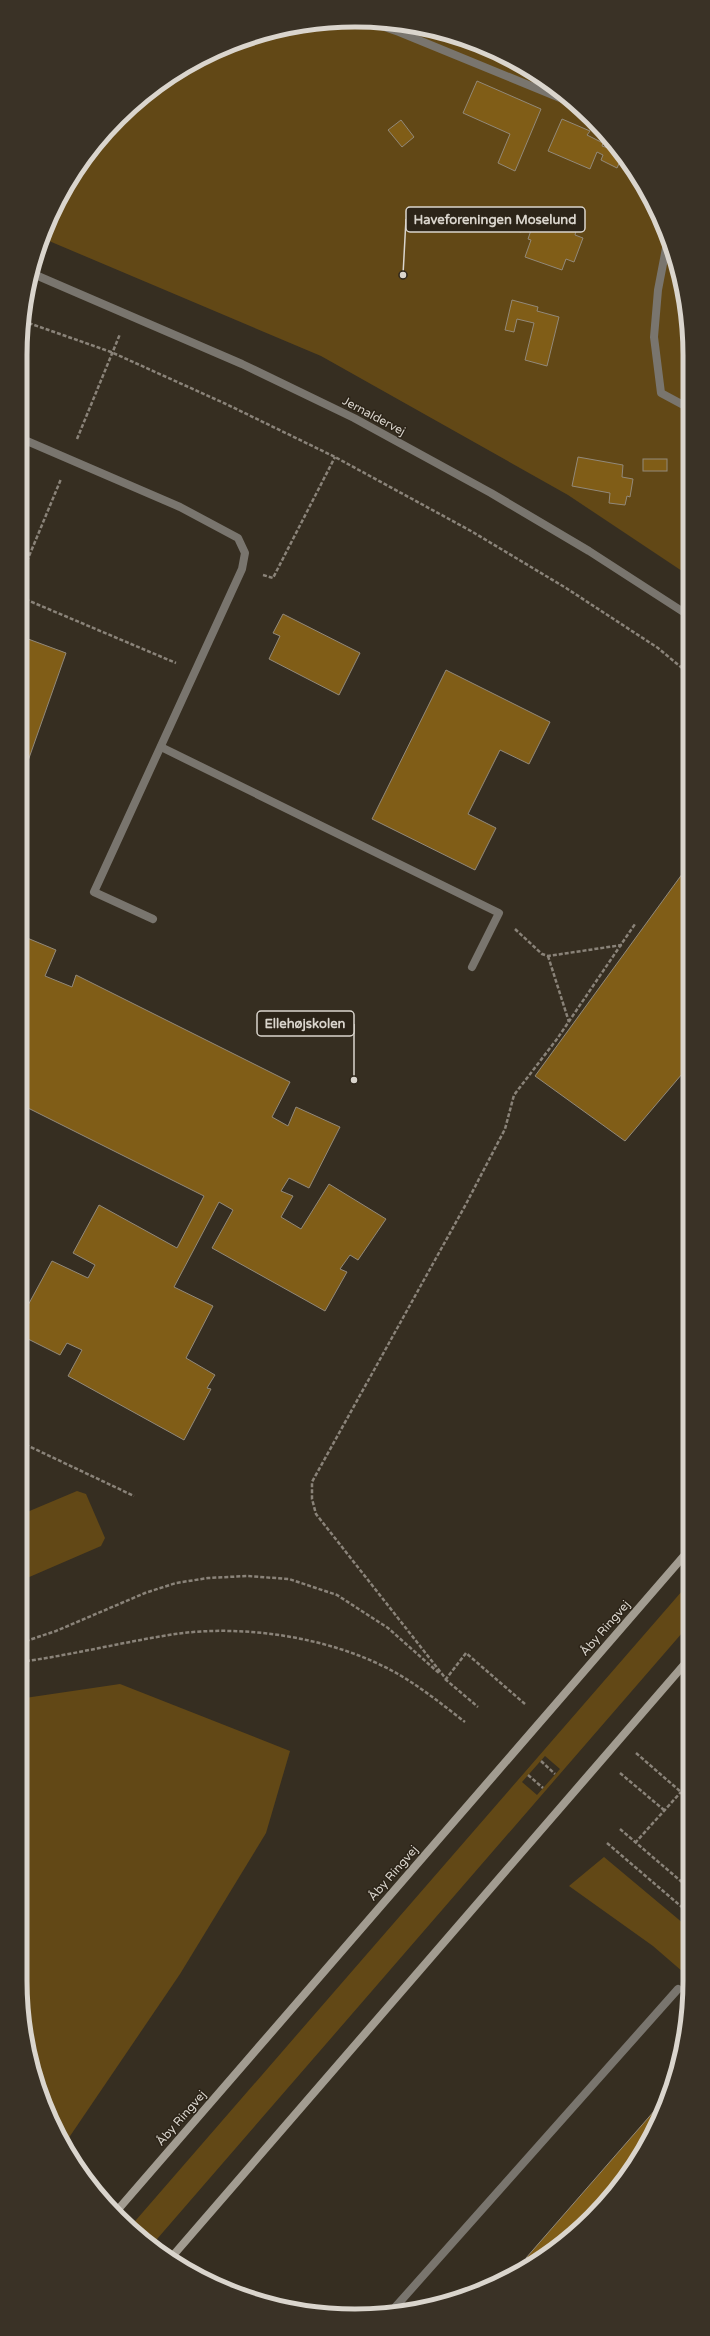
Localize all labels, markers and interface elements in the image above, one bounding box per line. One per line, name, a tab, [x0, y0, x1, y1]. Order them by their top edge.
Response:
callout: Haveforeningen Moselund	[406, 207, 585, 232]
text: Haveforeningen Moselund	[414, 212, 576, 228]
street label: Jernaldervej	[340, 394, 408, 438]
callout: Ellehøjskolen	[257, 1011, 354, 1036]
text: Ellehøjskolen	[265, 1016, 346, 1032]
street label: Åby Ringvej	[577, 1598, 633, 1658]
street label: Åby Ringvej	[365, 1843, 421, 1903]
street label: Åby Ringvej	[153, 2088, 209, 2148]

